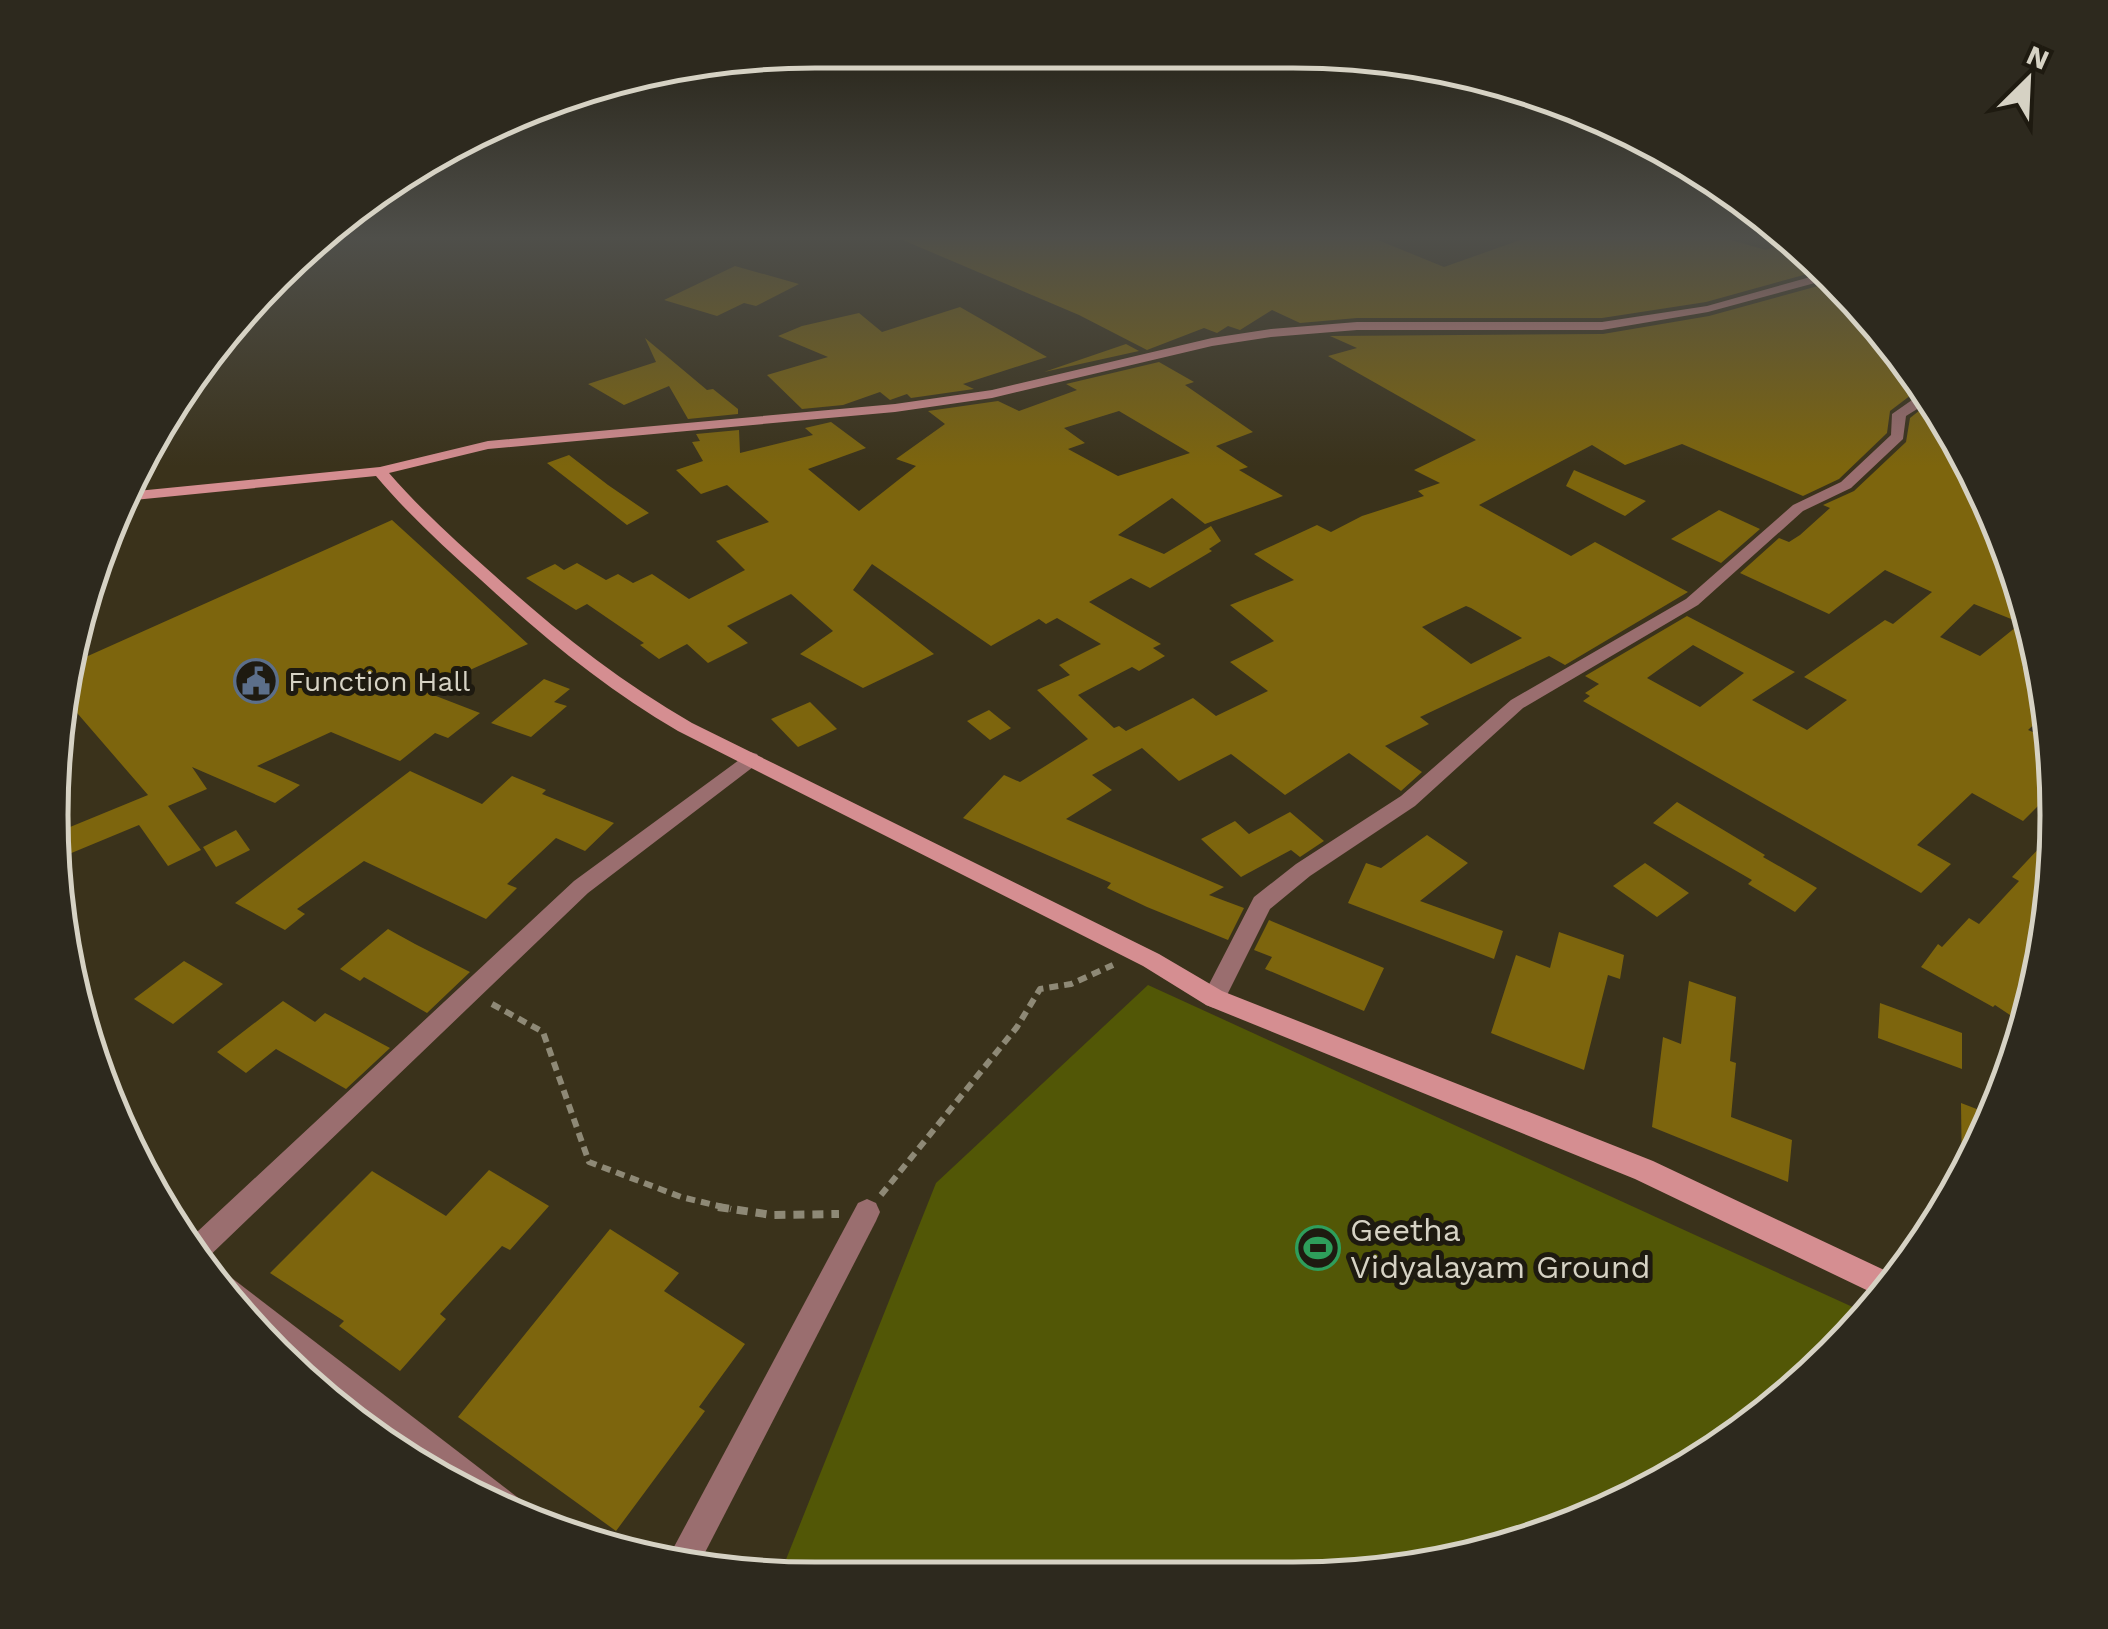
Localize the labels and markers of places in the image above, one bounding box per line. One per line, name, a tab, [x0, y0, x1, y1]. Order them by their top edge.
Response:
public building icon: Function Hall	[233, 658, 279, 704]
place label: Function Hall	[288, 665, 471, 698]
place label: Geetha Vidyalayam Ground	[1350, 1211, 1651, 1286]
sports icon: Geetha Vidyalayam Ground	[1295, 1225, 1341, 1271]

